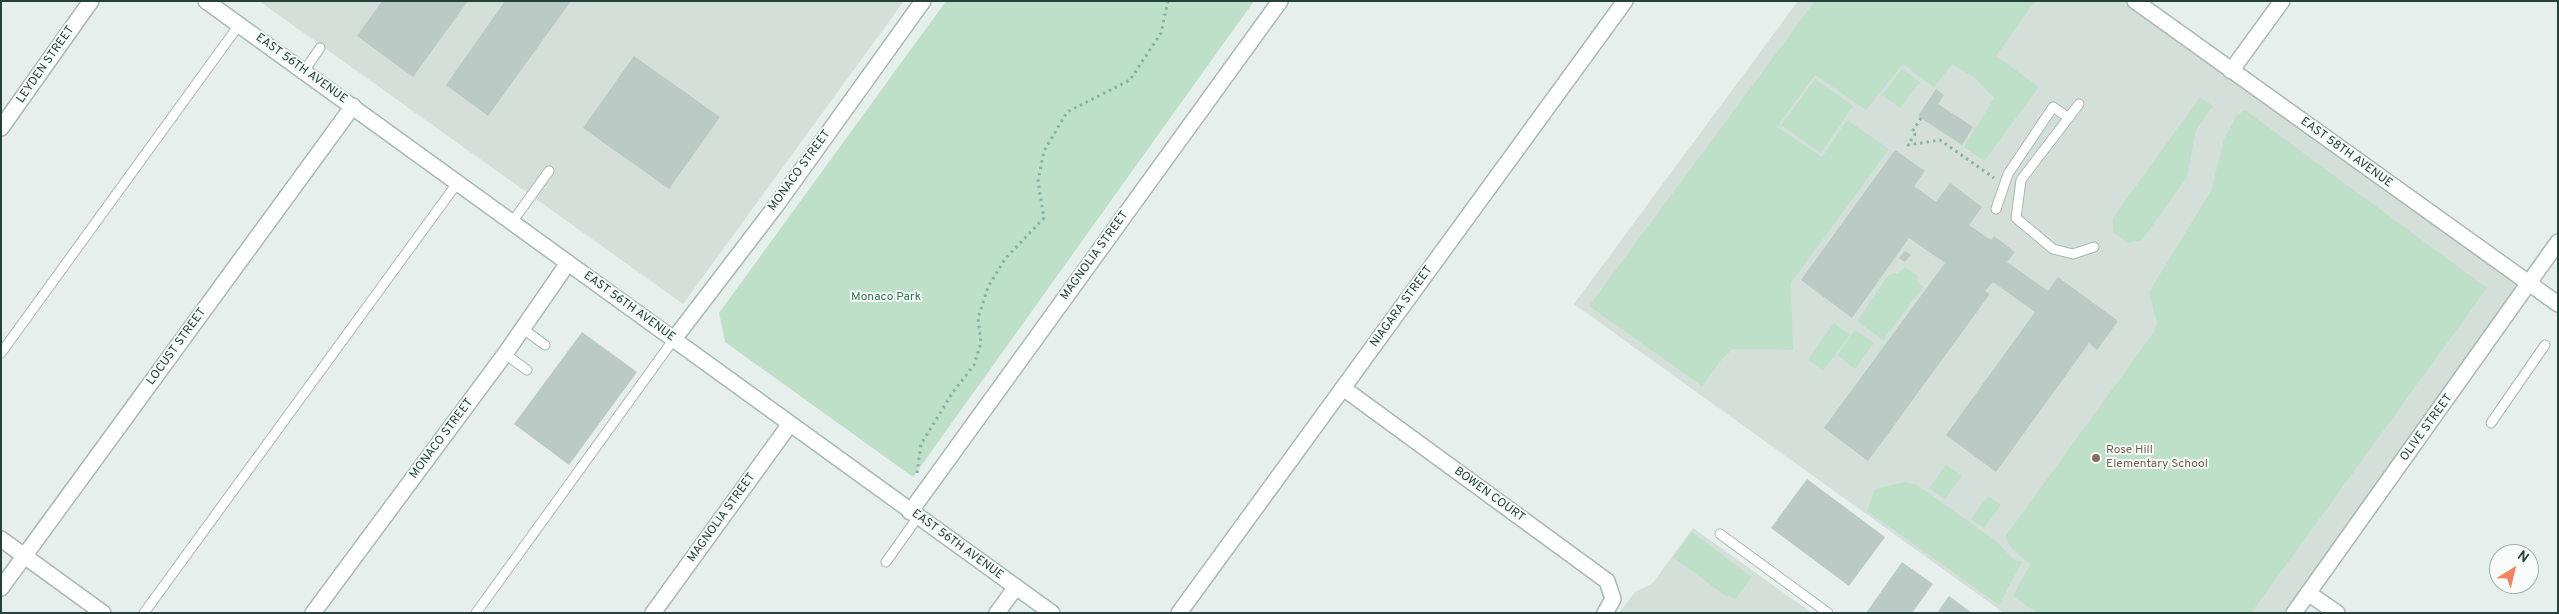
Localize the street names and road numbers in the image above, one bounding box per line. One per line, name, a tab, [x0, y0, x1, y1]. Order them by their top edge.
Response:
street label: LEYDEN STREET	[14, 24, 78, 106]
street label: EAST 56TH AVENUE	[252, 31, 350, 107]
street label: EAST 58TH AVENUE	[2297, 115, 2395, 191]
street label: MONACO STREET	[766, 128, 834, 214]
street label: MAGNOLIA STREET	[1058, 209, 1132, 303]
street label: NIAGARA STREET	[1368, 264, 1436, 350]
street label: EAST 56TH AVENUE	[580, 269, 678, 345]
street label: LOCUST STREET	[144, 306, 210, 388]
street label: OLIVE STREET	[2398, 392, 2456, 464]
street label: MONACO STREET	[407, 396, 477, 482]
street label: BOWEN COURT	[1451, 465, 1527, 525]
street label: MAGNOLIA STREET	[685, 471, 759, 565]
street label: EAST 56TH AVENUE	[908, 507, 1006, 583]

